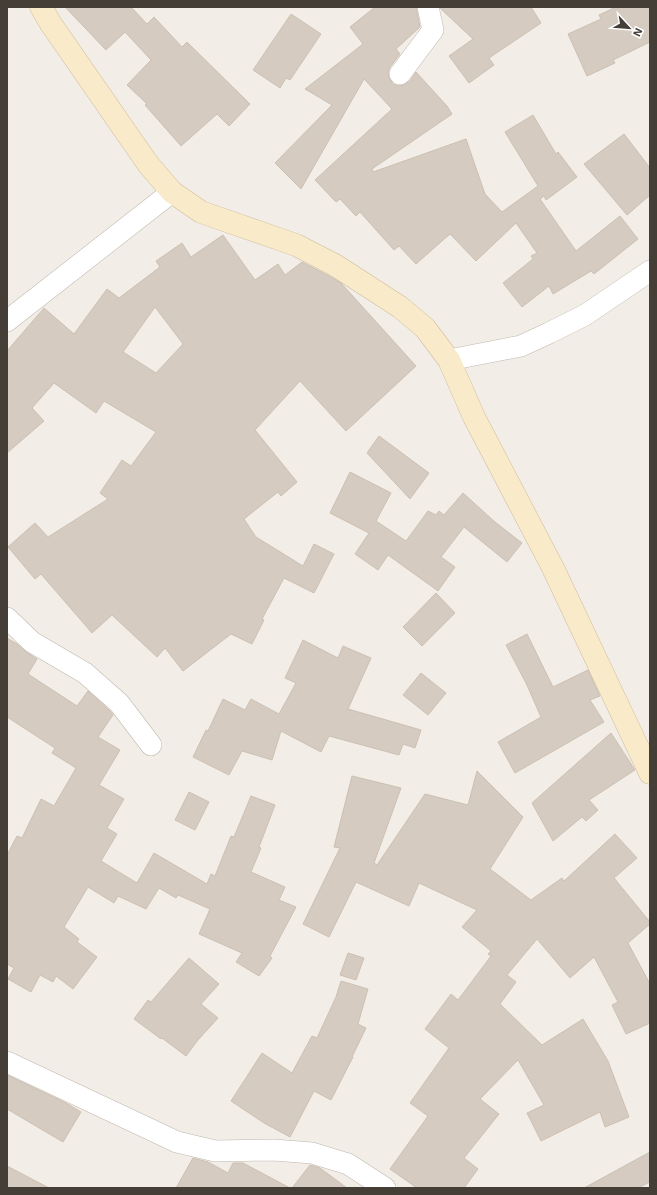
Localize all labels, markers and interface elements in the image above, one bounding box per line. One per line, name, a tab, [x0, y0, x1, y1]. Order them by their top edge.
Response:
north arrow	[609, 8, 649, 48]
text: N	[630, 26, 645, 39]

